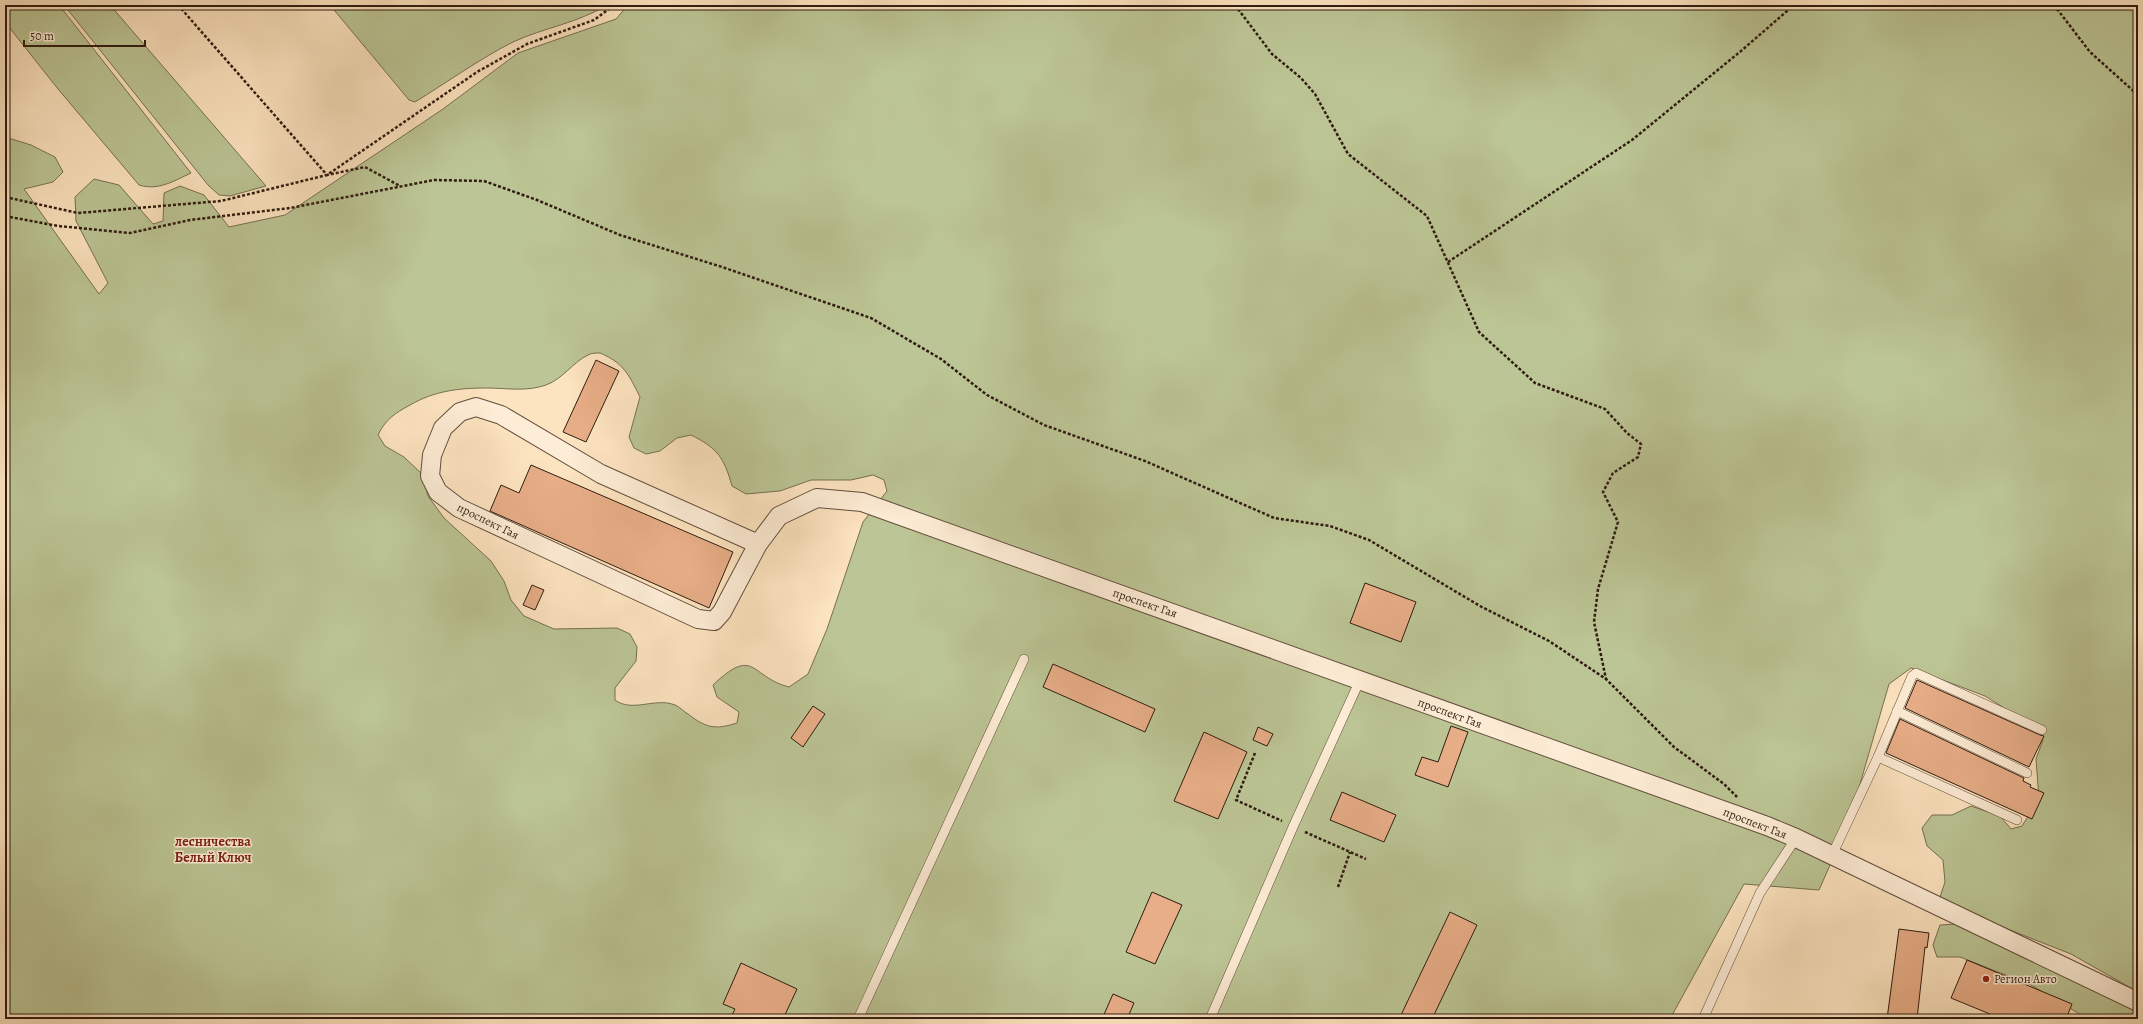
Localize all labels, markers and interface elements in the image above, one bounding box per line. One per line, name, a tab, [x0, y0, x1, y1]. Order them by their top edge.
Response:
scale bar	[24, 22, 145, 48]
text: 50 m	[30, 28, 54, 44]
street label: проспект Гая	[454, 499, 522, 543]
street label: проспект Гая	[1111, 585, 1180, 622]
street label: проспект Гая	[1416, 694, 1484, 732]
street label: проспект Гая	[1721, 804, 1789, 843]
district label: лесничества Белый Ключ	[174, 832, 252, 867]
place label: Регион Авто	[1994, 971, 2057, 987]
marker: Регион Авто	[1981, 974, 1991, 984]

